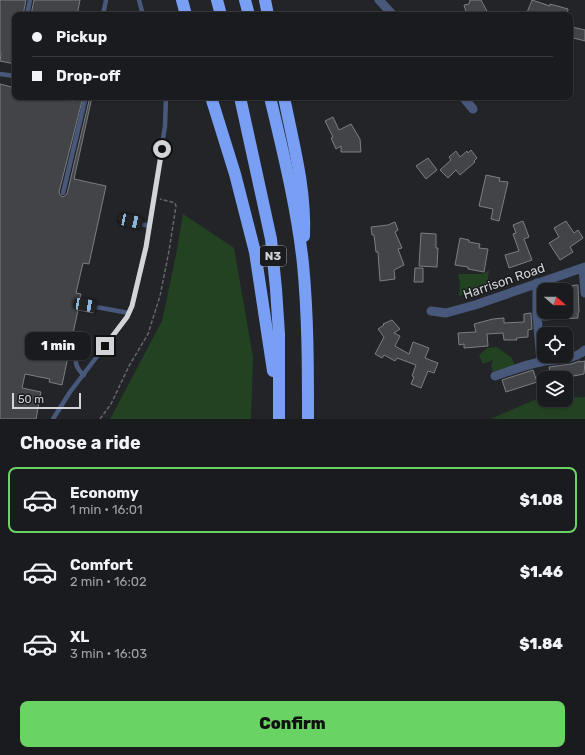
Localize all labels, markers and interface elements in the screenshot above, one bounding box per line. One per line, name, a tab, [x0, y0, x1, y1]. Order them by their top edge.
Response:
text: Pickup	[56, 28, 107, 46]
text: Drop-off	[56, 67, 120, 85]
route start	[153, 140, 171, 158]
car	[118, 213, 144, 229]
road number: N3	[260, 246, 286, 266]
street label: Harrison Road	[461, 260, 547, 302]
north arrow	[537, 283, 573, 319]
map controls	[537, 283, 573, 407]
car	[72, 297, 98, 313]
button: locate	[537, 327, 573, 363]
callout: 1 min	[25, 332, 91, 360]
route end	[96, 337, 114, 355]
text: 1 min	[41, 338, 75, 353]
button: layers	[537, 371, 573, 407]
scale bar	[12, 391, 81, 410]
text: 50 m	[18, 393, 44, 406]
text: Choose a ride	[20, 432, 141, 454]
icon: car	[22, 482, 58, 518]
text: Economy	[70, 484, 139, 502]
text: $1.08	[519, 491, 563, 509]
text: 1 min · 16:01	[70, 502, 143, 517]
icon: car	[22, 554, 58, 590]
text: Comfort	[70, 556, 133, 574]
text: $1.46	[520, 563, 563, 581]
text: 2 min · 16:02	[70, 574, 147, 589]
icon: car	[22, 626, 58, 662]
text: XL	[70, 628, 89, 646]
text: $1.84	[519, 635, 563, 653]
text: 3 min · 16:03	[70, 646, 147, 661]
button: Confirm	[20, 701, 565, 747]

